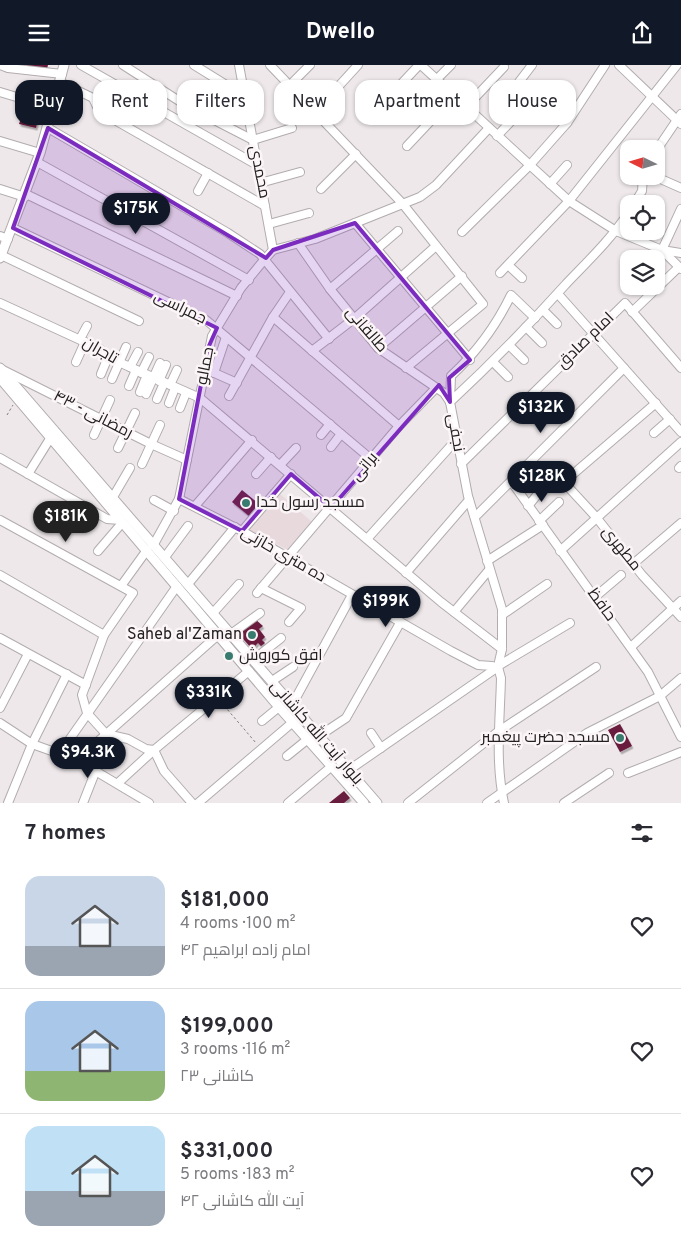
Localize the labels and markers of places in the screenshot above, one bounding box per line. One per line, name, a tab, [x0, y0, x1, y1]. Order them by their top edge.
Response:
pin: $175K	[101, 193, 171, 235]
pin: $132K	[506, 391, 576, 434]
pin: $128K	[507, 461, 577, 503]
place label: مسجد رسول خدا	[256, 493, 365, 513]
marker: مسجد رسول خدا	[240, 497, 252, 509]
pin: $181K	[31, 501, 101, 543]
pin: $199K	[351, 585, 421, 628]
place label: Saheb al'Zaman	[127, 625, 242, 645]
marker: Saheb al'Zaman	[246, 629, 258, 641]
place label: افق کوروش	[239, 646, 323, 666]
marker: افق کوروش	[223, 650, 235, 662]
pin: $331K	[174, 677, 244, 719]
place label: مسجد حضرت پیغمبر	[480, 728, 610, 748]
marker: مسجد حضرت پیغمبر	[614, 732, 626, 744]
pin: $94.3K	[47, 737, 129, 779]

